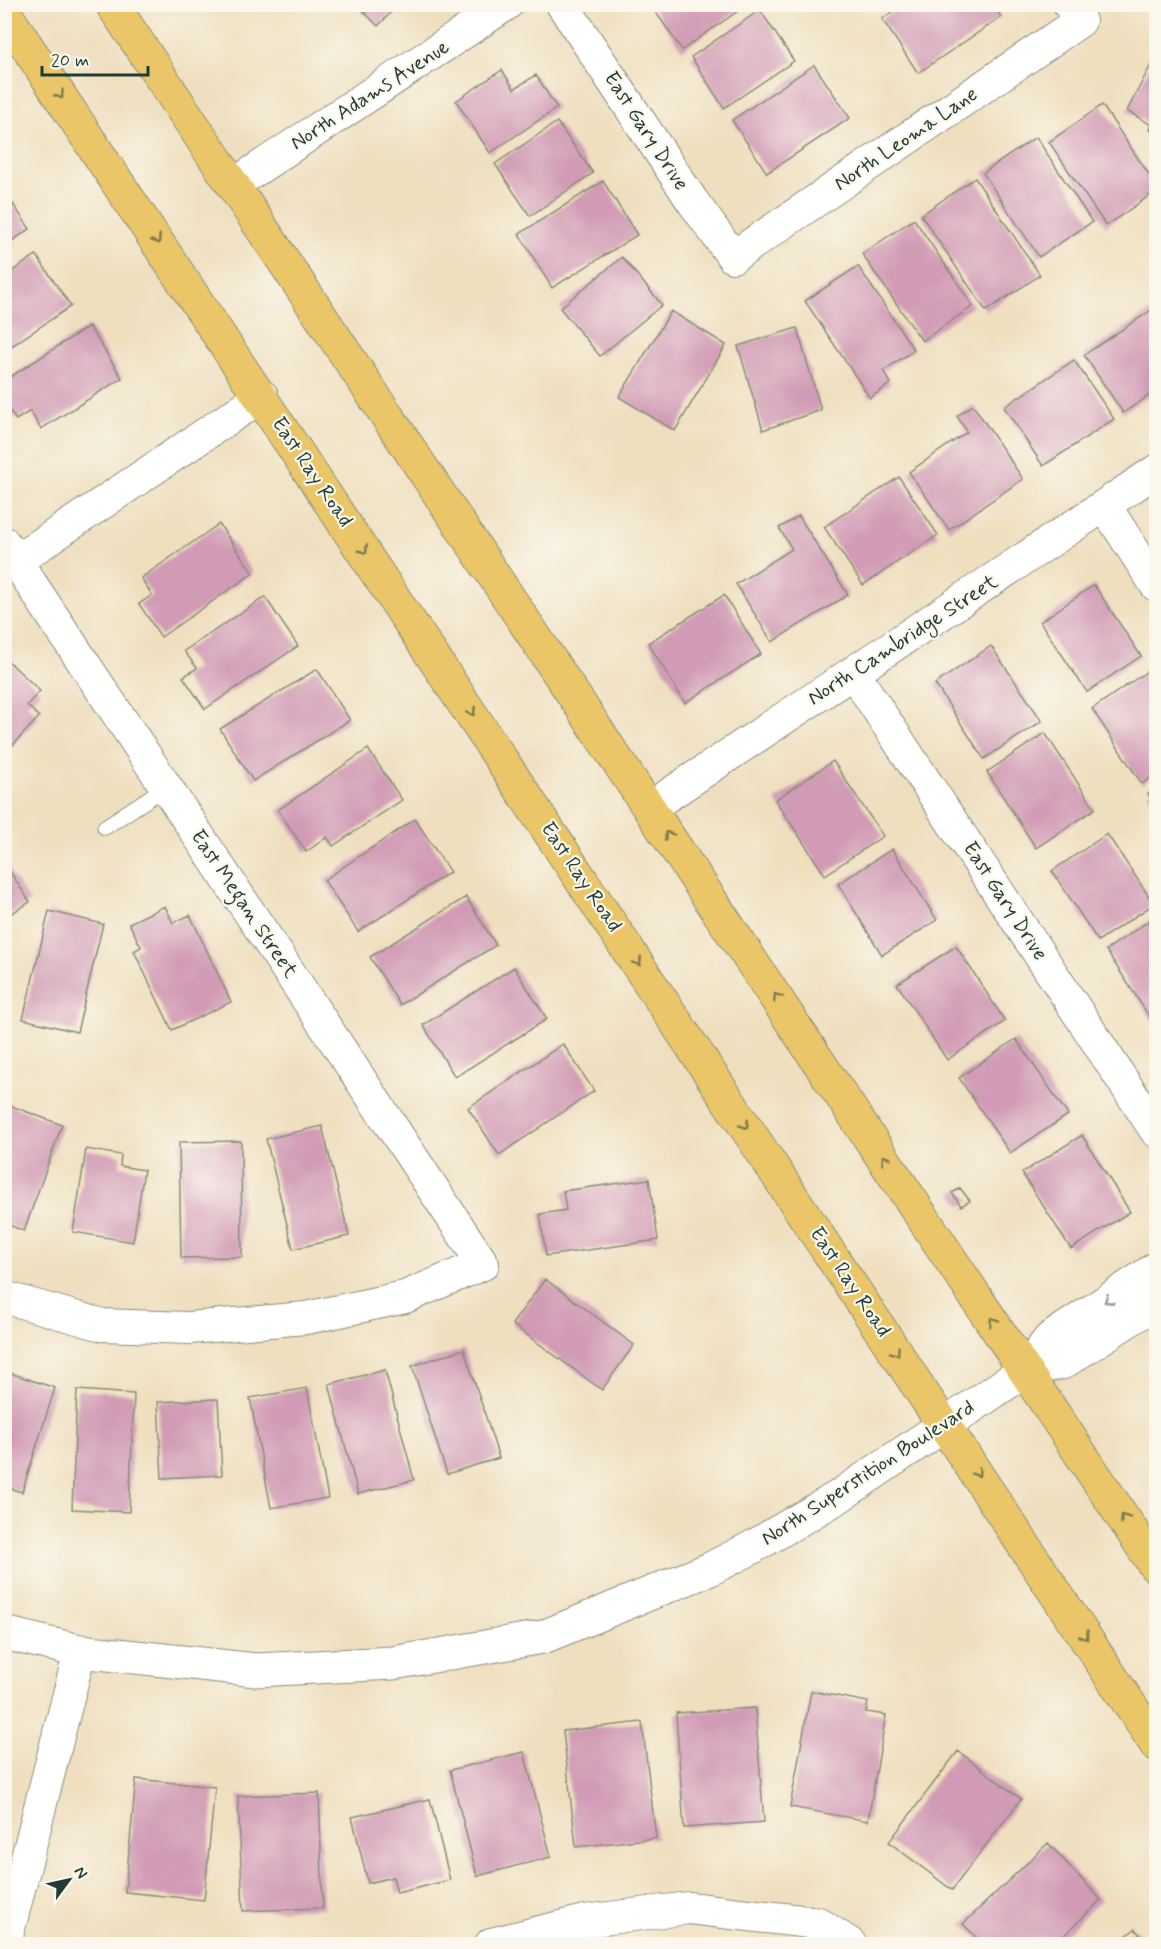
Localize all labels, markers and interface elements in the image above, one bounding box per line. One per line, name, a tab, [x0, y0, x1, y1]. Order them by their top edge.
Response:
street label: North Adams Avenue	[285, 33, 455, 157]
scale bar	[42, 39, 148, 77]
text: 20 m	[51, 49, 89, 73]
street label: East Gary Drive	[597, 66, 695, 196]
street label: North Leoma Lane	[829, 80, 983, 198]
one-way arrow	[53, 88, 64, 99]
one-way arrow	[150, 234, 161, 245]
street label: East Ray Road	[265, 411, 359, 533]
one-way arrow	[357, 543, 368, 554]
street label: North Cambridge Street	[802, 568, 1005, 713]
one-way arrow	[464, 706, 475, 717]
street label: East Ray Road	[534, 816, 628, 938]
street label: East Megan Street	[182, 824, 305, 985]
one-way arrow	[664, 831, 675, 842]
street label: East Gary Drive	[956, 836, 1054, 966]
one-way arrow	[630, 956, 641, 967]
one-way arrow	[773, 993, 784, 1004]
one-way arrow	[738, 1119, 750, 1129]
one-way arrow	[881, 1155, 892, 1166]
street label: East Ray Road	[803, 1221, 897, 1343]
one-way arrow	[1103, 1293, 1114, 1304]
one-way arrow	[990, 1317, 1001, 1328]
one-way arrow	[889, 1345, 900, 1356]
street label: North Superstition Boulevard	[756, 1393, 980, 1553]
one-way arrow	[970, 1467, 981, 1478]
one-way arrow	[1120, 1514, 1131, 1525]
one-way arrow	[1078, 1629, 1089, 1640]
north arrow	[39, 1850, 99, 1910]
text: N	[69, 1862, 92, 1883]

